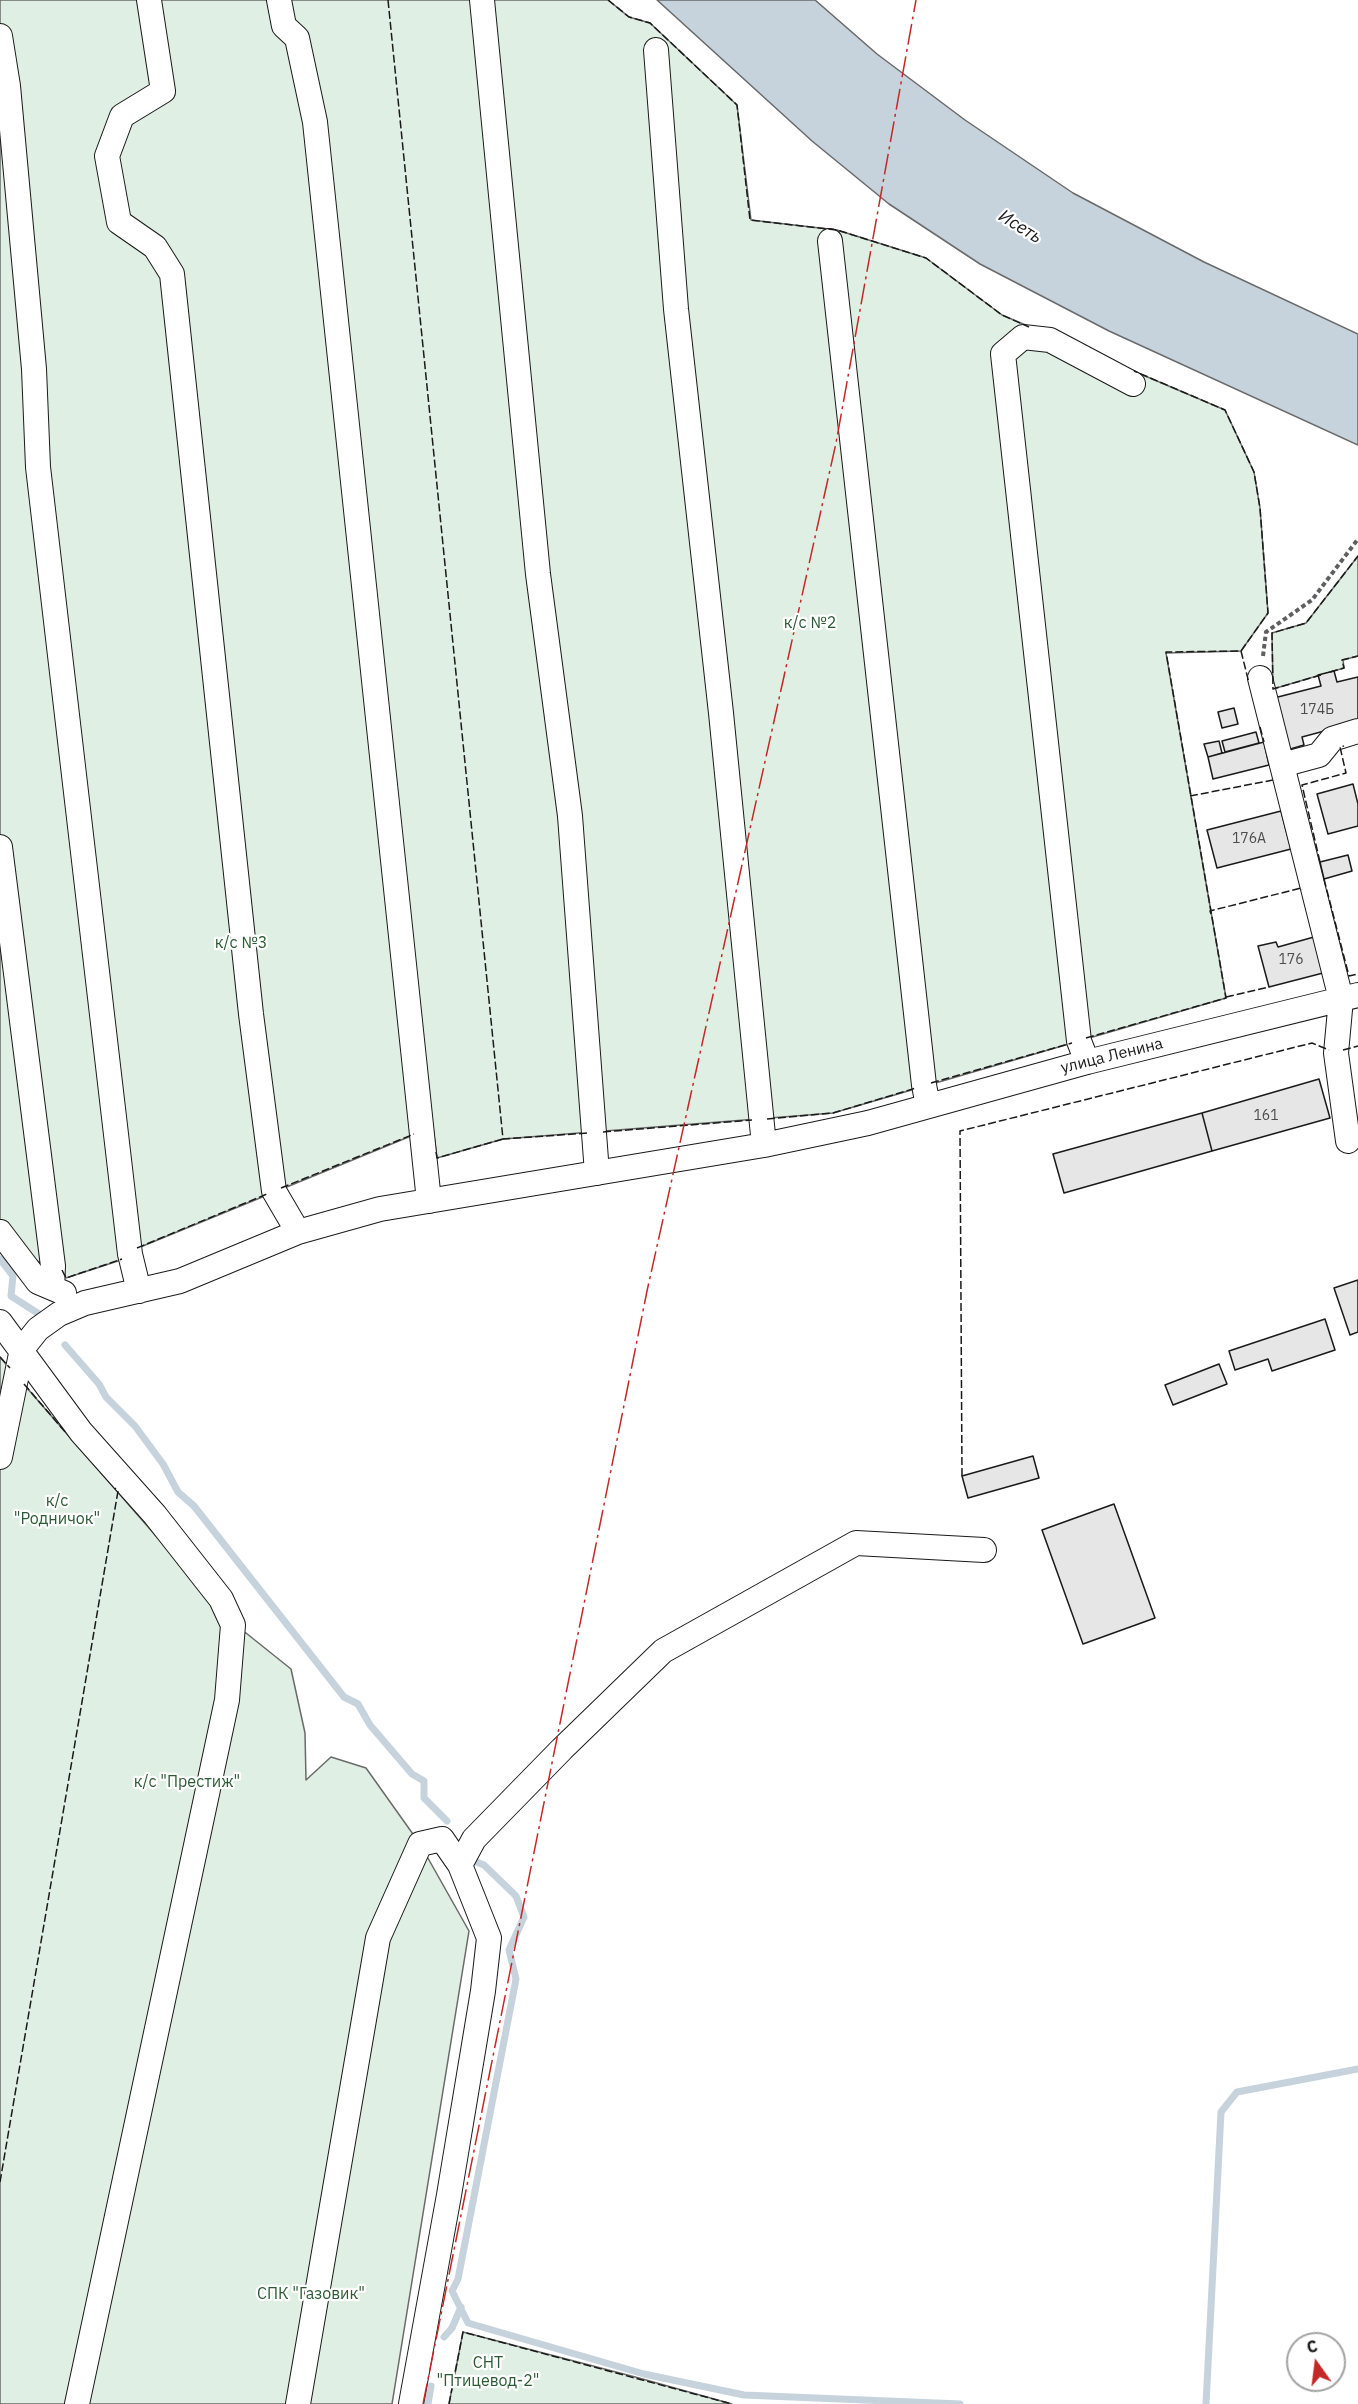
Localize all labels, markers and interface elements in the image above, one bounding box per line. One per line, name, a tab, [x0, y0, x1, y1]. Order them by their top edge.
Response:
water label: Исеть	[994, 205, 1046, 249]
park label: к/с №2	[784, 613, 836, 633]
house number: 174Б	[1300, 702, 1334, 718]
house number: 176А	[1232, 831, 1266, 847]
park label: к/с №3	[215, 933, 267, 953]
house number: 176	[1278, 952, 1304, 968]
street label: улица Ленина	[1059, 1034, 1165, 1078]
house number: 161	[1253, 1108, 1279, 1124]
park label: к/с "Родничок"	[14, 1491, 100, 1529]
park label: к/с "Престиж"	[134, 1772, 240, 1792]
park label: СПК "Газовик"	[257, 2284, 365, 2304]
north arrow	[1286, 2332, 1346, 2392]
text: С	[1305, 2336, 1320, 2357]
park label: СНТ "Птицевод-2"	[437, 2353, 539, 2391]

